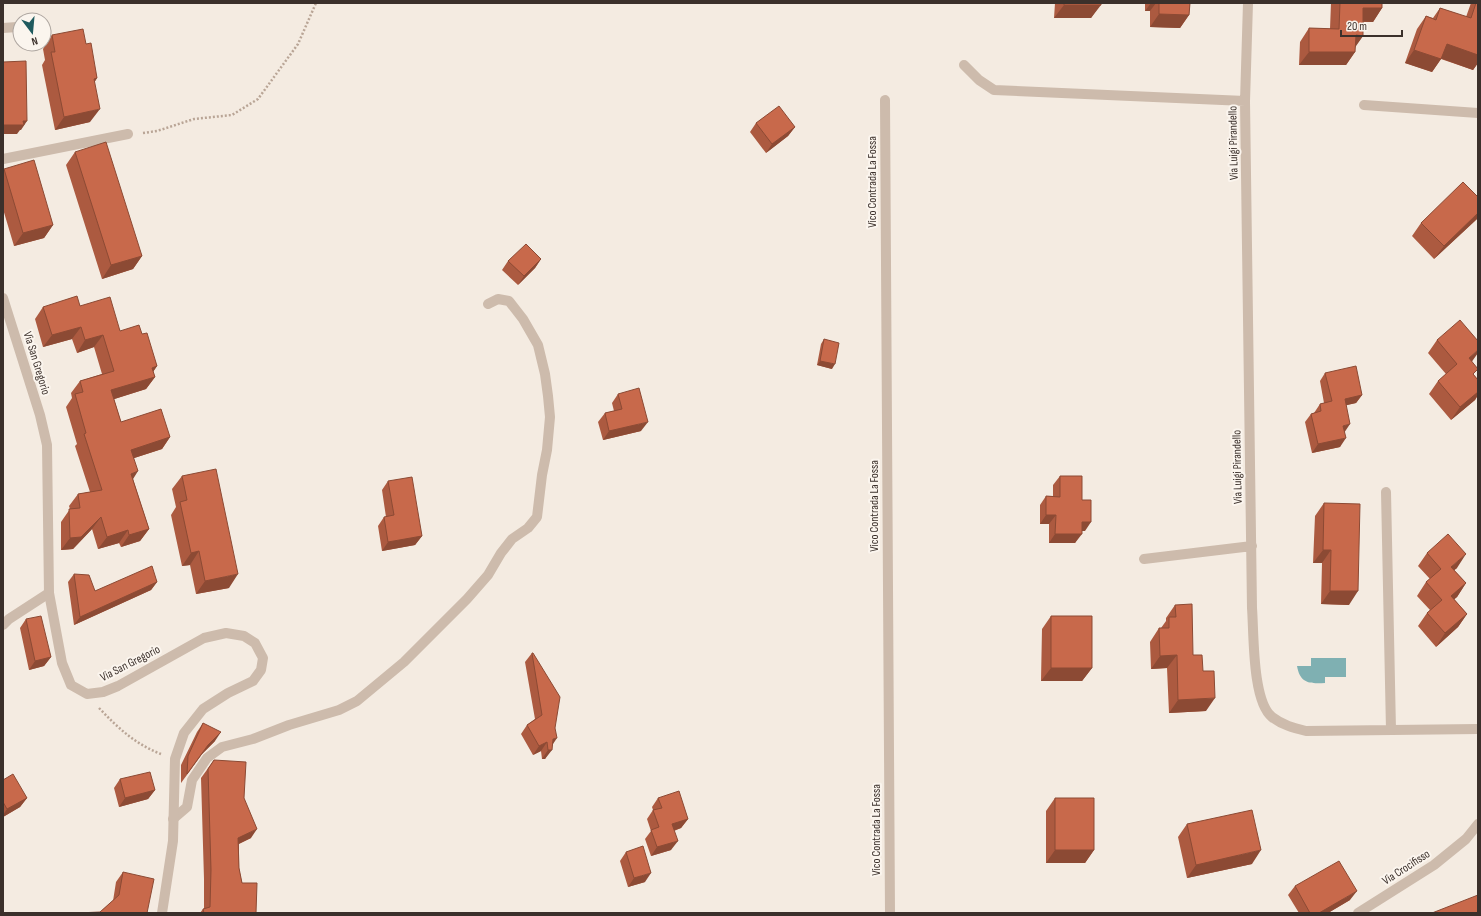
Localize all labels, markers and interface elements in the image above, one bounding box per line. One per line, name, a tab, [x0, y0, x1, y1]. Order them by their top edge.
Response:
north arrow	[12, 12, 52, 52]
scale bar	[1341, 12, 1402, 38]
text: 20 m	[1347, 19, 1367, 34]
text: N	[30, 34, 39, 48]
street label: Via Luigi Pirandello	[1225, 106, 1242, 180]
street label: Vico Contrada La Fossa	[865, 136, 880, 228]
street label: Via San Gregorio	[20, 330, 53, 397]
street label: Via Luigi Pirandello	[1229, 430, 1246, 504]
street label: Vico Contrada La Fossa	[867, 460, 882, 552]
street label: Via San Gregorio	[98, 642, 163, 685]
street label: Vico Contrada La Fossa	[869, 784, 884, 876]
street label: Via Crocifisso	[1380, 846, 1433, 888]

